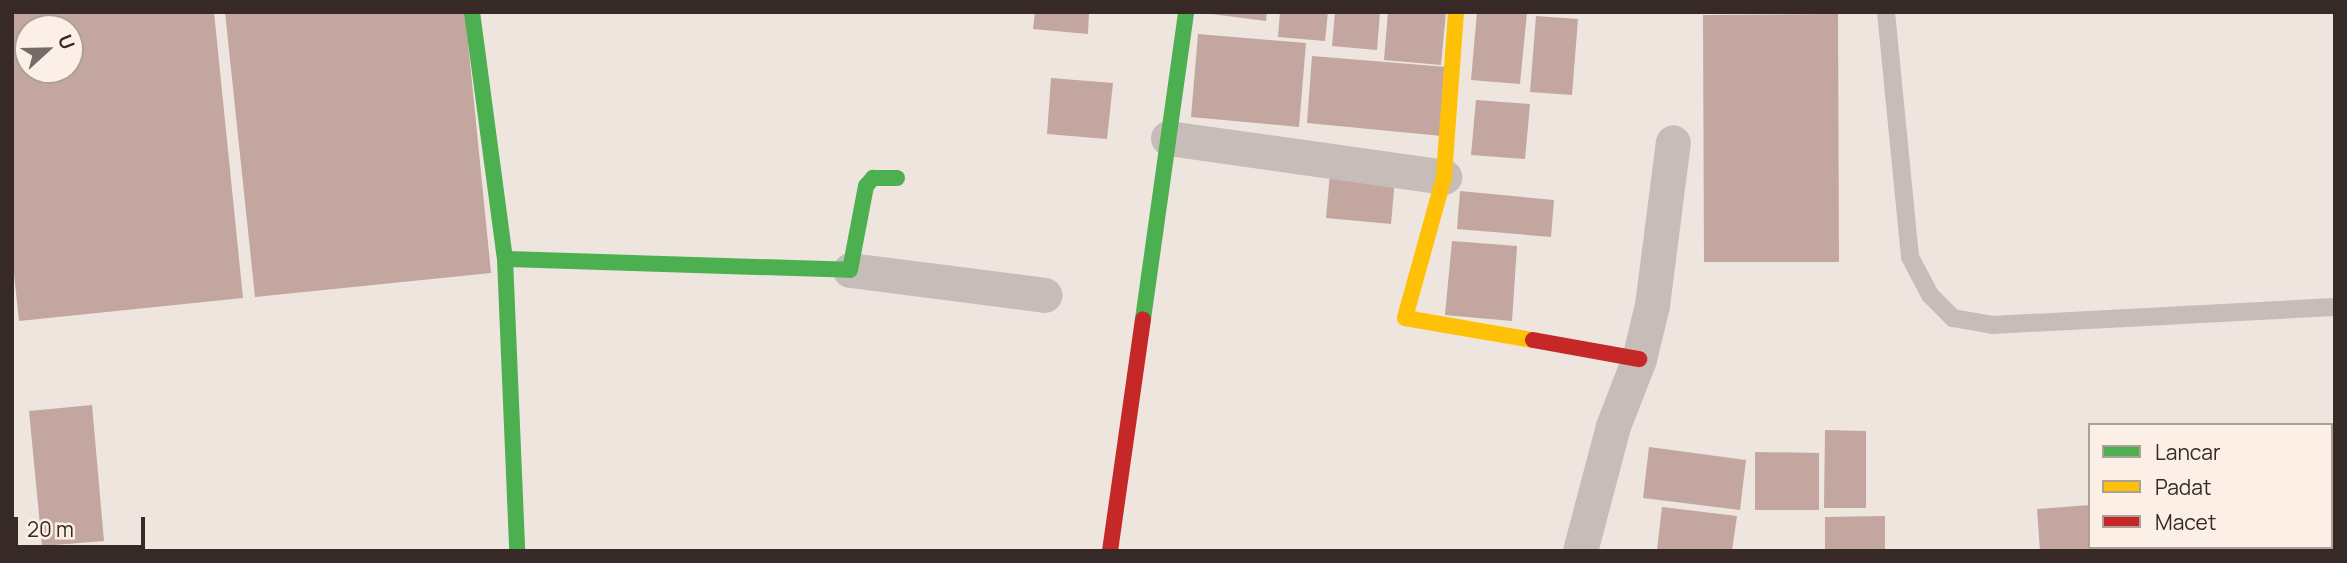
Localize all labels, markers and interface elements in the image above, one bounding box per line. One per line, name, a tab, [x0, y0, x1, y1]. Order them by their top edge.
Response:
north arrow	[14, 14, 84, 84]
text: U	[52, 31, 81, 53]
legend	[2088, 423, 2333, 549]
text: Lancar	[2155, 438, 2221, 466]
text: Padat	[2155, 473, 2211, 501]
scale bar	[18, 504, 149, 548]
text: Macet	[2155, 508, 2216, 536]
text: 20 m	[27, 515, 74, 543]

